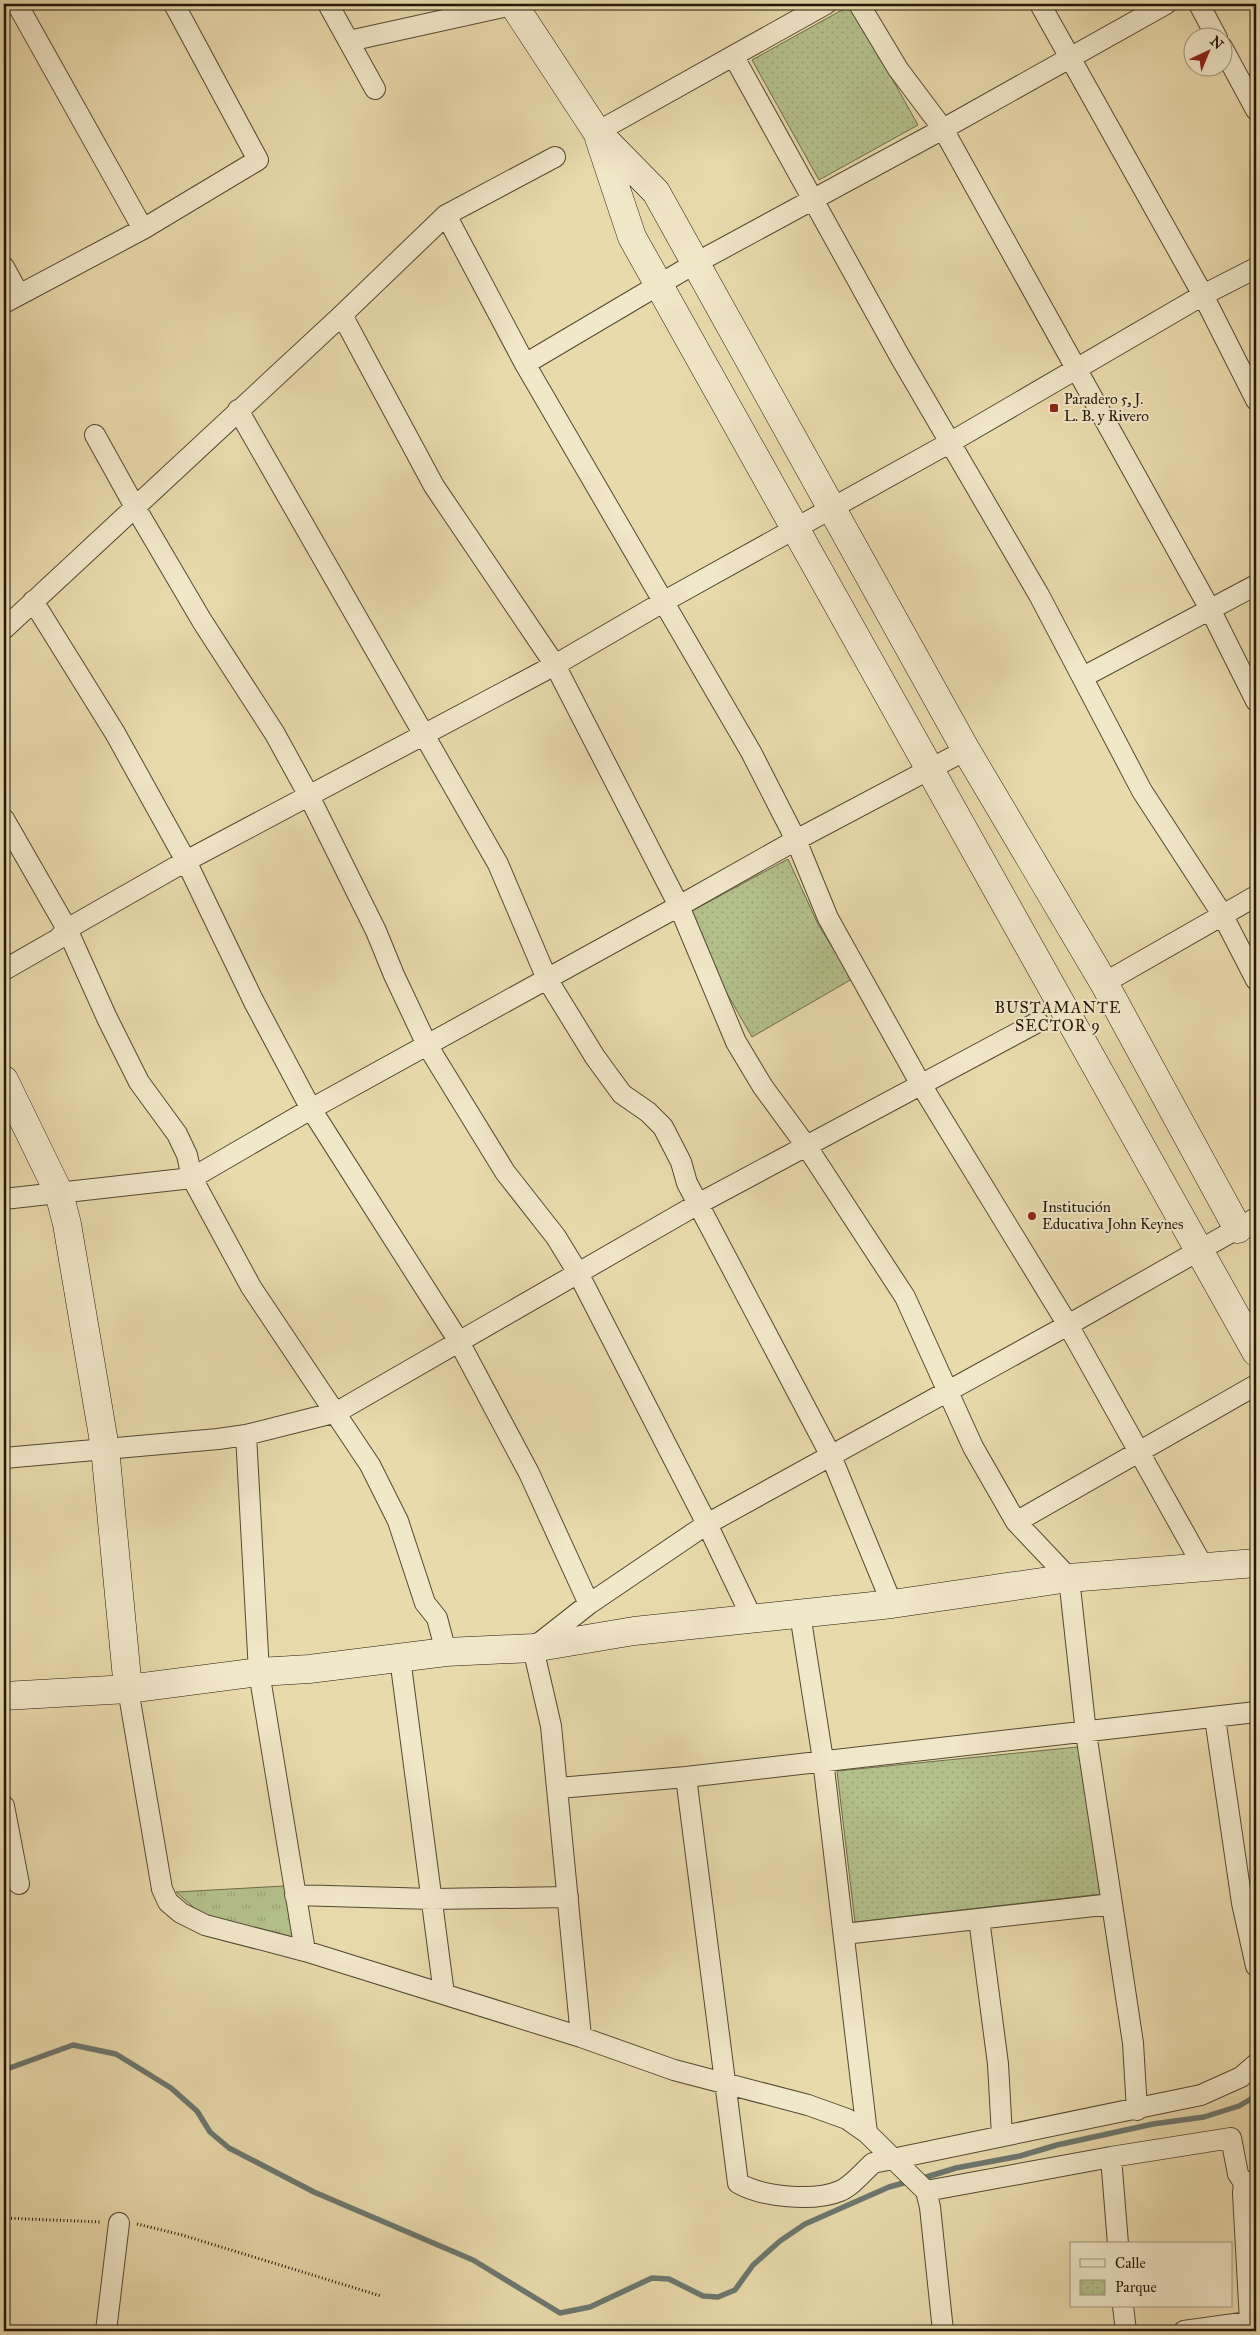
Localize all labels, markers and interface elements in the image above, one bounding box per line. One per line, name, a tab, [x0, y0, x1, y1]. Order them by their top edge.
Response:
north arrow	[1182, 28, 1232, 78]
text: N	[1207, 33, 1227, 53]
place label: Paradero 5, J. L. B. y Rivero	[1064, 390, 1149, 425]
marker: Paradero 5, J. L. B. y Rivero	[1048, 402, 1060, 414]
district label: BUSTAMANTE SECTOR 9	[995, 998, 1121, 1035]
place label: Institución Educativa John Keynes	[1042, 1198, 1183, 1234]
marker: Institución Educativa John Keynes	[1026, 1210, 1038, 1222]
legend	[1070, 2242, 1232, 2308]
text: Calle	[1115, 2254, 1146, 2272]
text: Parque	[1115, 2278, 1157, 2297]

